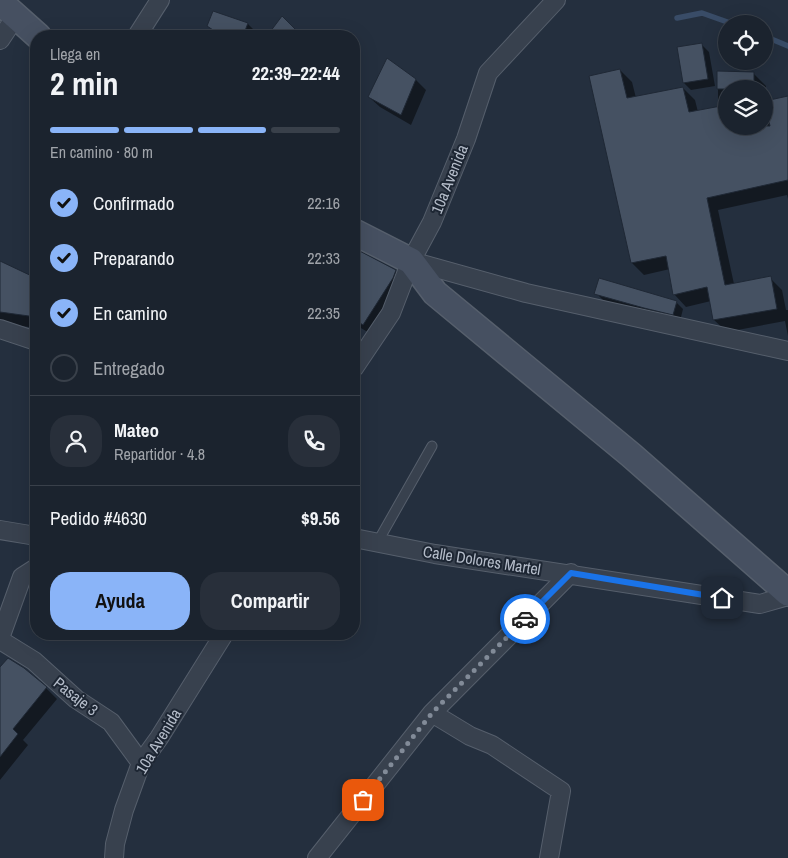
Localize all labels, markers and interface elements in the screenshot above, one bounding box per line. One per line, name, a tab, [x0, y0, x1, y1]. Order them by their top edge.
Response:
map controls	[718, 15, 773, 135]
button: locate	[718, 15, 773, 70]
text: Llega en	[50, 43, 100, 65]
text: 22:39–22:44	[252, 60, 340, 86]
text: 2 min	[50, 62, 119, 105]
button: layers	[718, 80, 773, 135]
text: En camino · 80 m	[50, 141, 153, 163]
street label: 10a Avenida	[425, 141, 473, 217]
icon: check	[50, 189, 78, 217]
text: Confirmado	[93, 190, 174, 216]
text: 22:16	[307, 192, 340, 214]
icon: check	[50, 244, 78, 272]
text: Preparando	[93, 245, 174, 271]
text: 22:33	[307, 247, 340, 269]
icon: check	[50, 299, 78, 327]
text: En camino	[93, 300, 167, 326]
text: 22:35	[307, 302, 340, 324]
text: Entregado	[93, 355, 165, 381]
button: person	[50, 415, 102, 467]
button: phone	[288, 415, 340, 467]
text: Mateo	[114, 417, 159, 443]
text: Repartidor · 4.8	[114, 443, 205, 465]
text: Pedido #4630	[50, 505, 147, 531]
text: $9.56	[301, 505, 340, 531]
street label: Calle Dolores Martel	[422, 540, 542, 580]
button: Ayuda	[50, 572, 190, 630]
button: Compartir	[200, 572, 340, 630]
pin	[701, 577, 743, 619]
icon: home	[708, 584, 736, 612]
courier	[500, 594, 550, 644]
icon: car	[511, 605, 539, 633]
street label: Pasaje 3	[49, 672, 103, 720]
street label: 10a Avenida	[130, 704, 187, 778]
pin	[342, 779, 384, 821]
icon: bag	[349, 786, 377, 814]

